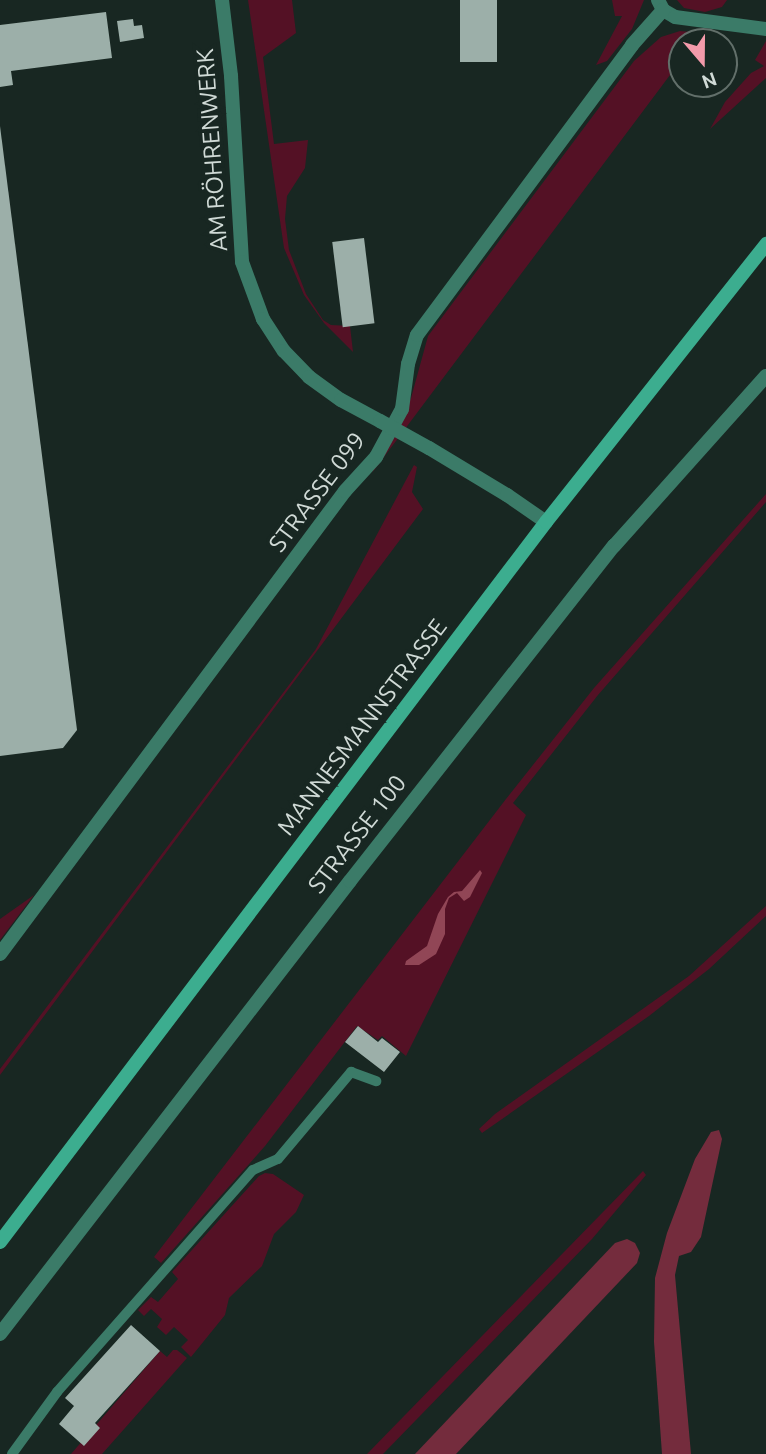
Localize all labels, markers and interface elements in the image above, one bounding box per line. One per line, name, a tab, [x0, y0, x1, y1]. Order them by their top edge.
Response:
north arrow	[668, 28, 738, 98]
street label: AM RÖHRENWERK	[191, 48, 233, 252]
text: N	[699, 68, 720, 94]
street label: STRASSE 099	[263, 427, 371, 557]
street label: MANNESMANNSTRASSE	[271, 613, 453, 841]
street label: STRASSE 100	[302, 769, 412, 899]

